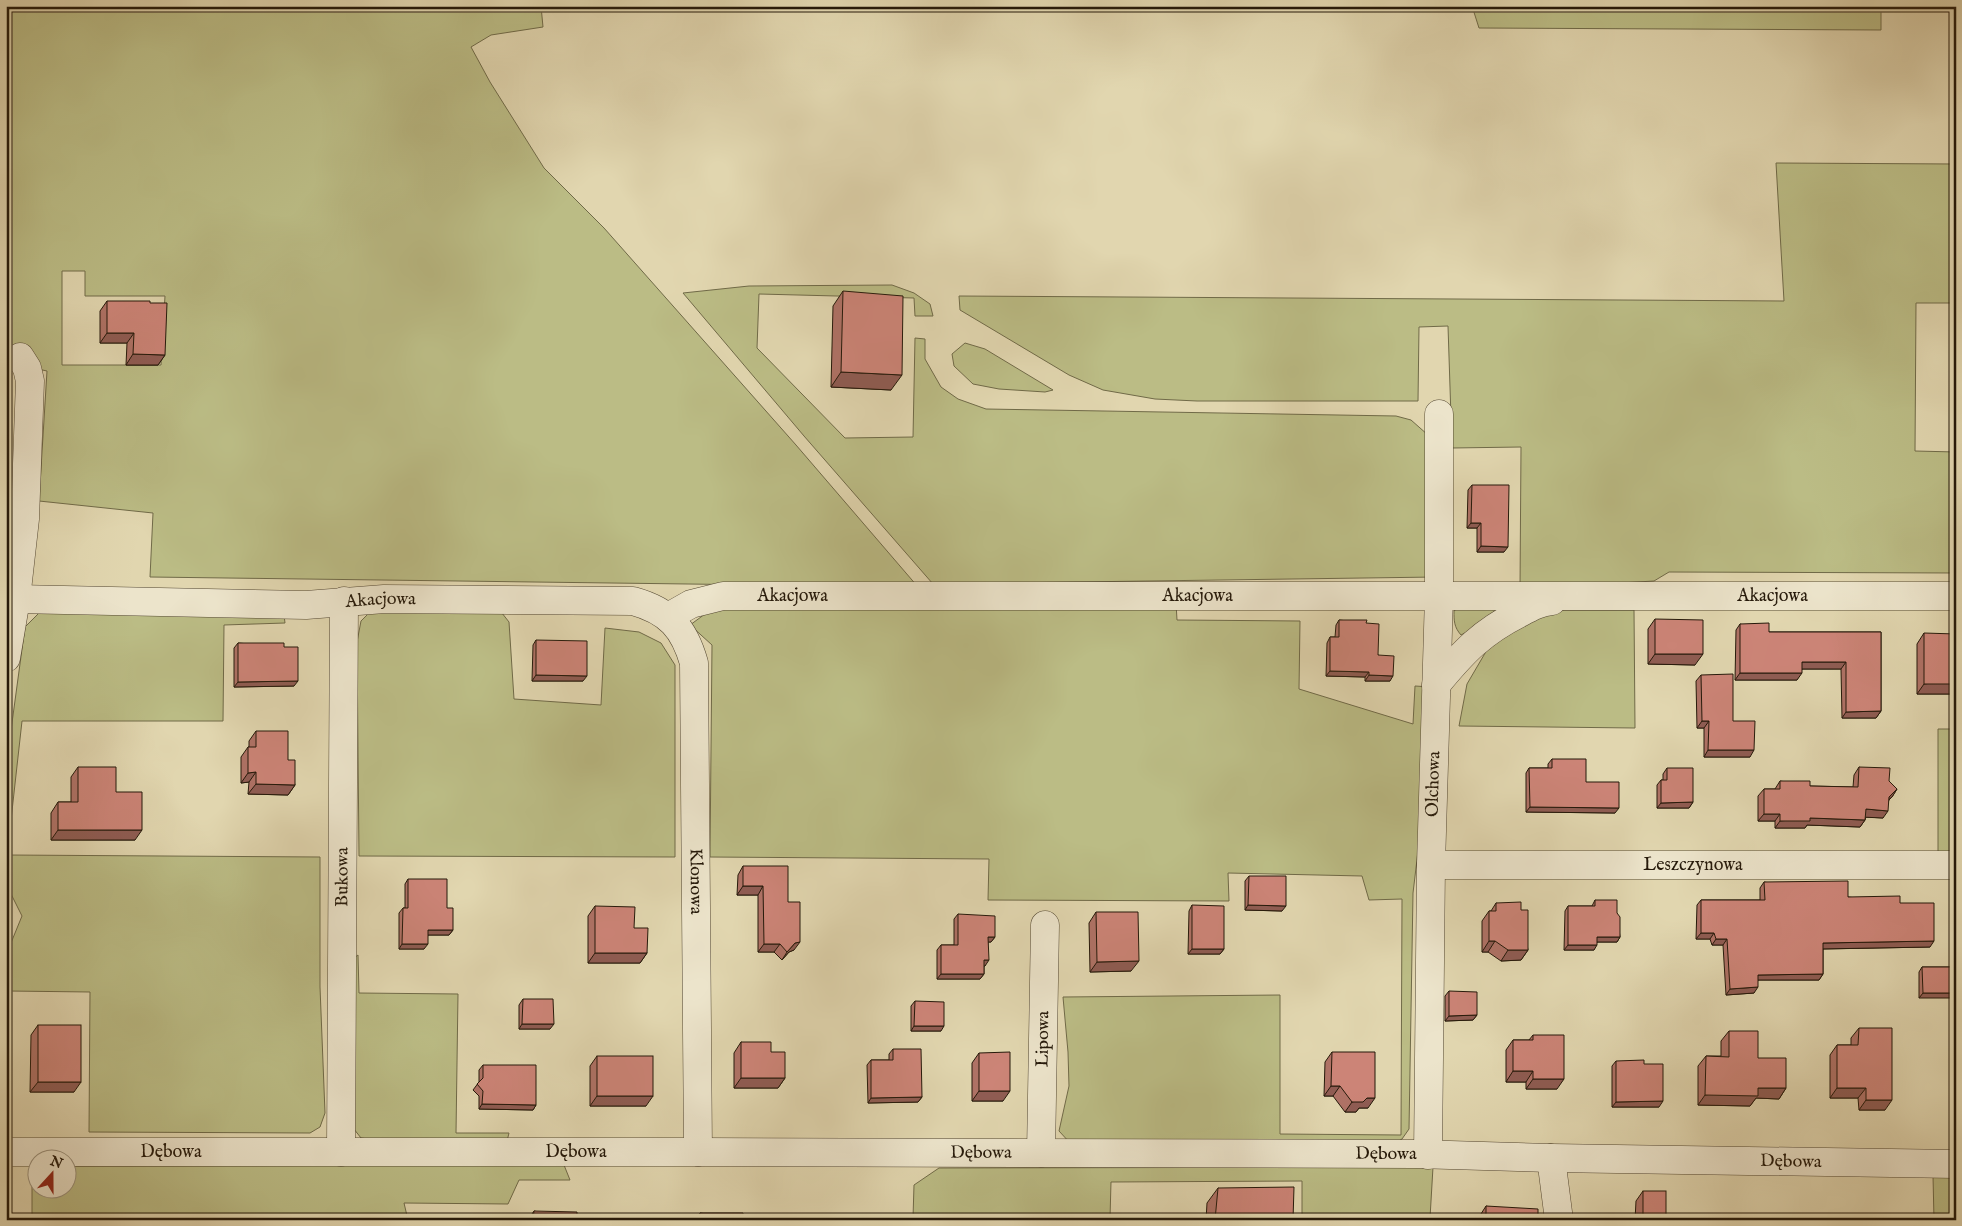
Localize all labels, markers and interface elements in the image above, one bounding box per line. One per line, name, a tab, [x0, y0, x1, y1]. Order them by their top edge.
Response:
street label: Akacjowa	[756, 585, 828, 608]
street label: Akacjowa	[1161, 585, 1233, 608]
street label: Akacjowa	[1736, 585, 1808, 608]
street label: Akacjowa	[343, 587, 416, 614]
street label: Olchowa	[1421, 750, 1446, 817]
street label: Bukowa	[331, 847, 354, 907]
street label: Klonowa	[684, 848, 708, 915]
street label: Leszczynowa	[1643, 854, 1743, 877]
street label: Lipowa	[1031, 1010, 1055, 1067]
street label: Dębowa	[140, 1141, 202, 1164]
street label: Dębowa	[545, 1141, 607, 1164]
street label: Dębowa	[950, 1141, 1012, 1164]
street label: Dębowa	[1355, 1142, 1417, 1166]
north arrow	[28, 1148, 78, 1198]
street label: Dębowa	[1760, 1150, 1822, 1174]
text: N	[46, 1152, 65, 1173]

